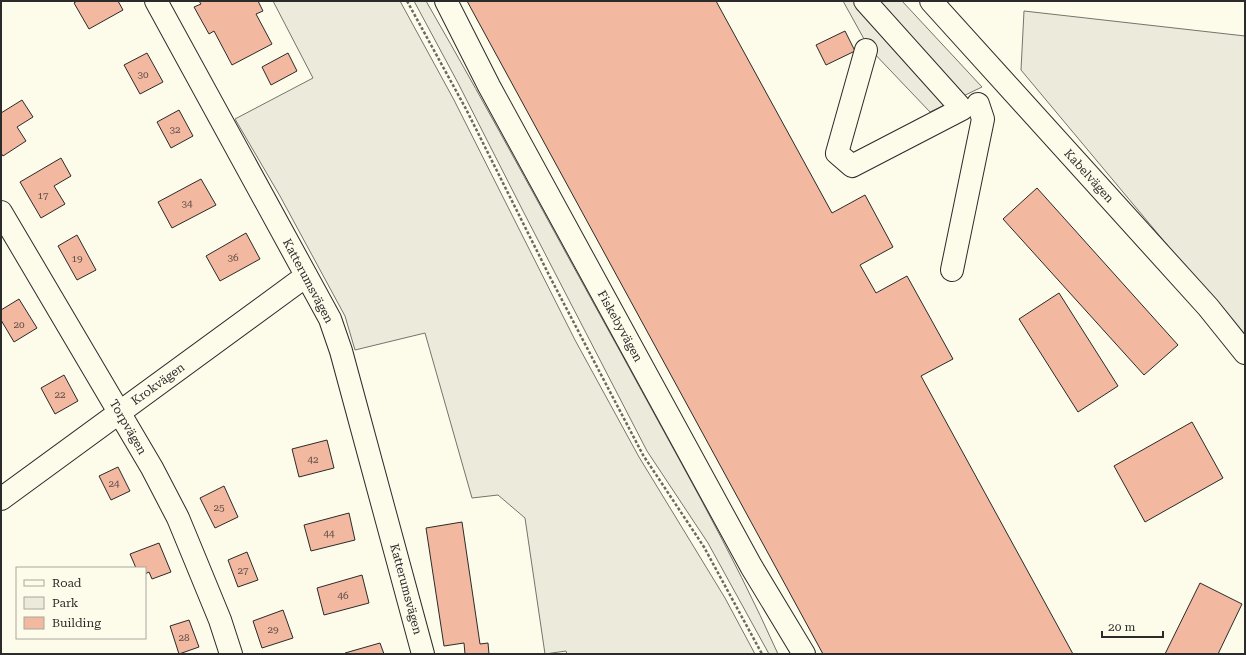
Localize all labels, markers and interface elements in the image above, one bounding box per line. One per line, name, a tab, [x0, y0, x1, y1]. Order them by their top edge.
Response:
house number: 30	[137, 69, 149, 80]
house number: 32	[169, 124, 181, 135]
street label: Kabelvägen	[1061, 146, 1117, 206]
house number: 17	[37, 190, 49, 201]
house number: 34	[181, 198, 193, 209]
street label: Katterumsvägen	[280, 236, 336, 326]
house number: 36	[227, 252, 239, 263]
house number: 19	[71, 253, 83, 264]
street label: Fiskebyvägen	[595, 288, 646, 364]
house number: 20	[13, 319, 25, 330]
street label: Krokvägen	[129, 360, 188, 408]
house number: 22	[54, 389, 66, 400]
street label: Torpvägen	[107, 397, 149, 457]
house number: 42	[307, 454, 319, 465]
house number: 24	[108, 478, 120, 489]
house number: 25	[213, 502, 225, 513]
house number: 44	[323, 528, 335, 539]
street label: Katterumsvägen	[387, 542, 425, 636]
house number: 27	[237, 565, 249, 576]
legend	[16, 567, 146, 639]
text: Road	[52, 576, 82, 590]
house number: 46	[337, 590, 349, 601]
text: Park	[52, 596, 79, 610]
scale bar	[1102, 613, 1163, 639]
text: Building	[52, 616, 101, 630]
text: 20 m	[1108, 620, 1135, 634]
house number: 29	[267, 624, 279, 635]
house number: 28	[178, 632, 190, 643]

